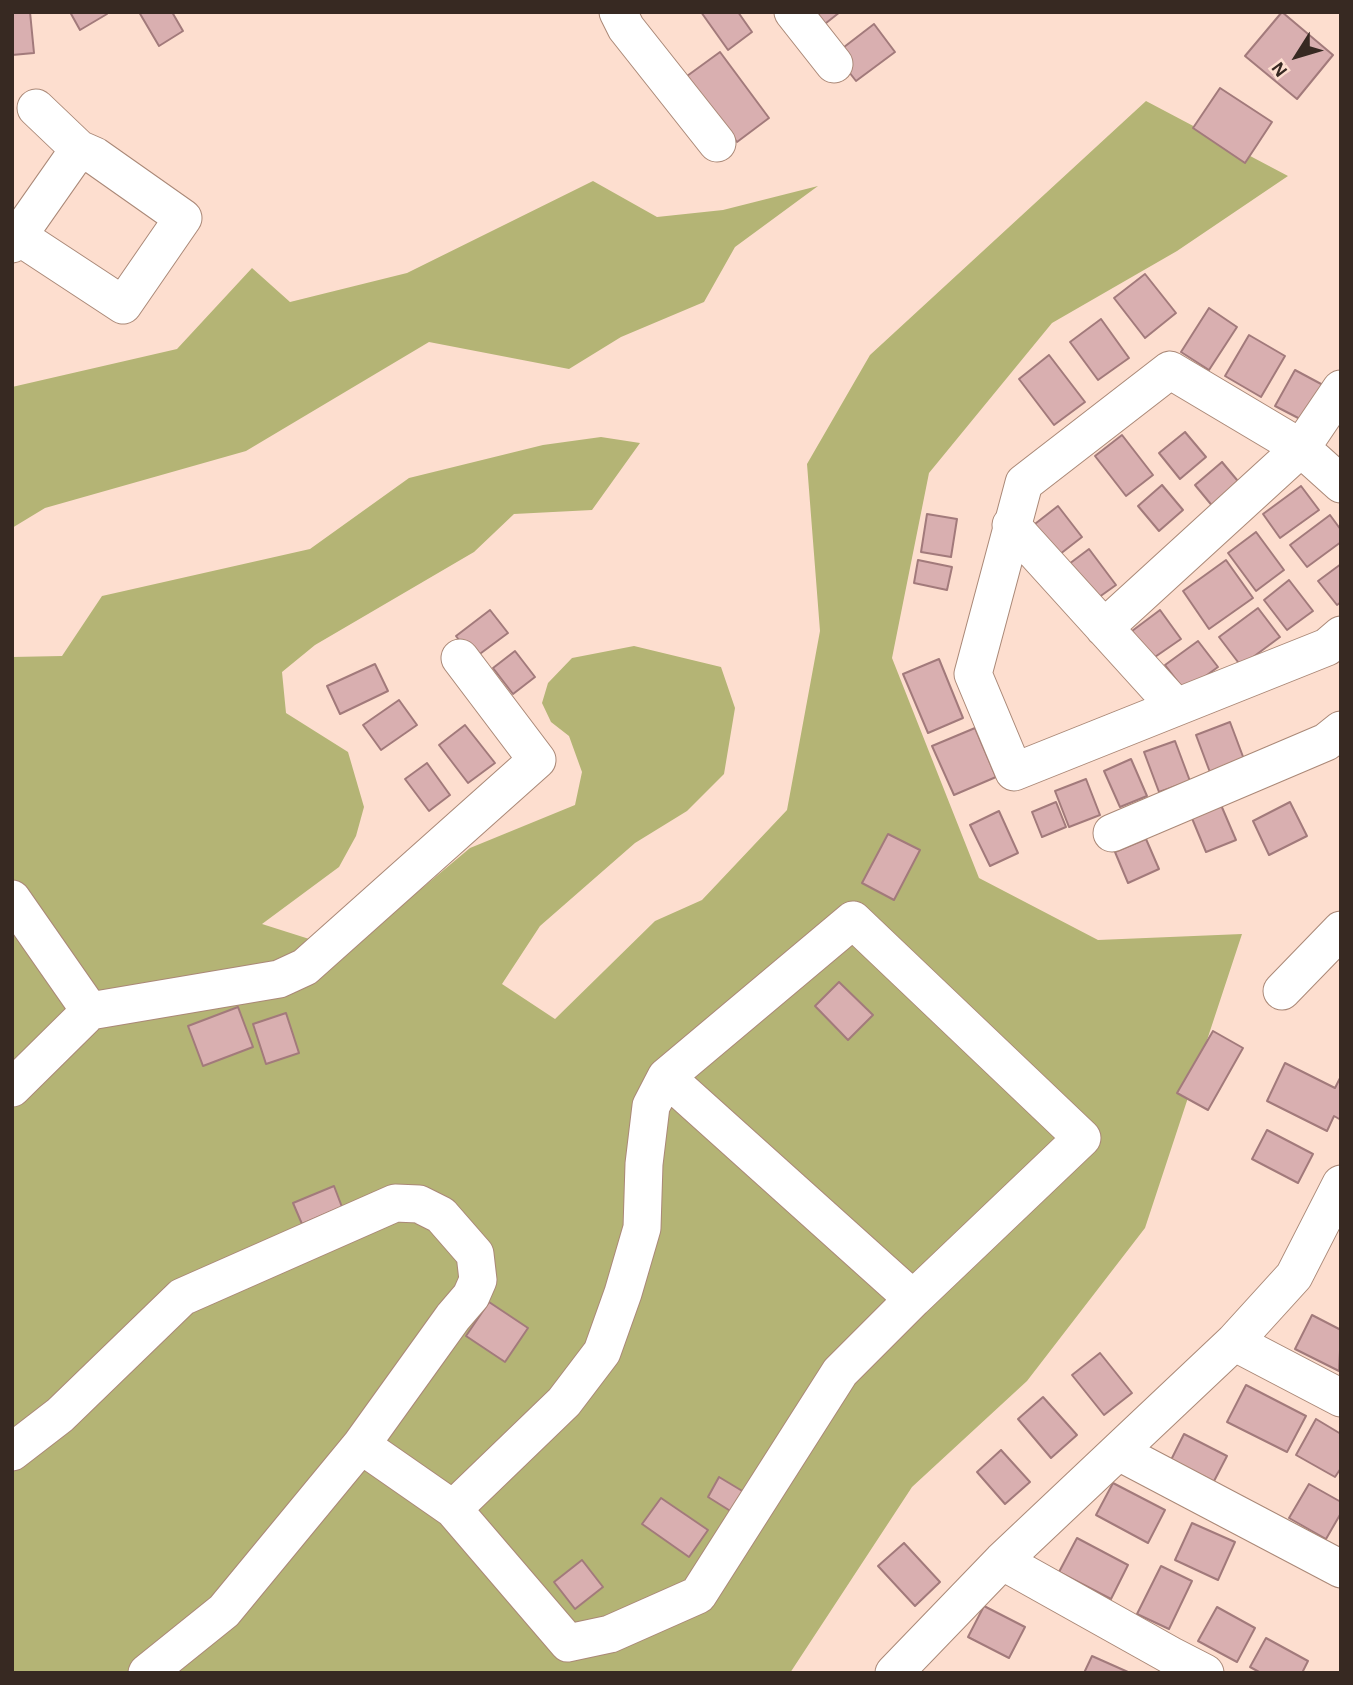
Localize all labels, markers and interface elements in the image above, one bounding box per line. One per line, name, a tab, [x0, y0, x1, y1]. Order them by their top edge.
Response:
north arrow	[1262, 21, 1332, 91]
text: N	[1268, 58, 1291, 80]

